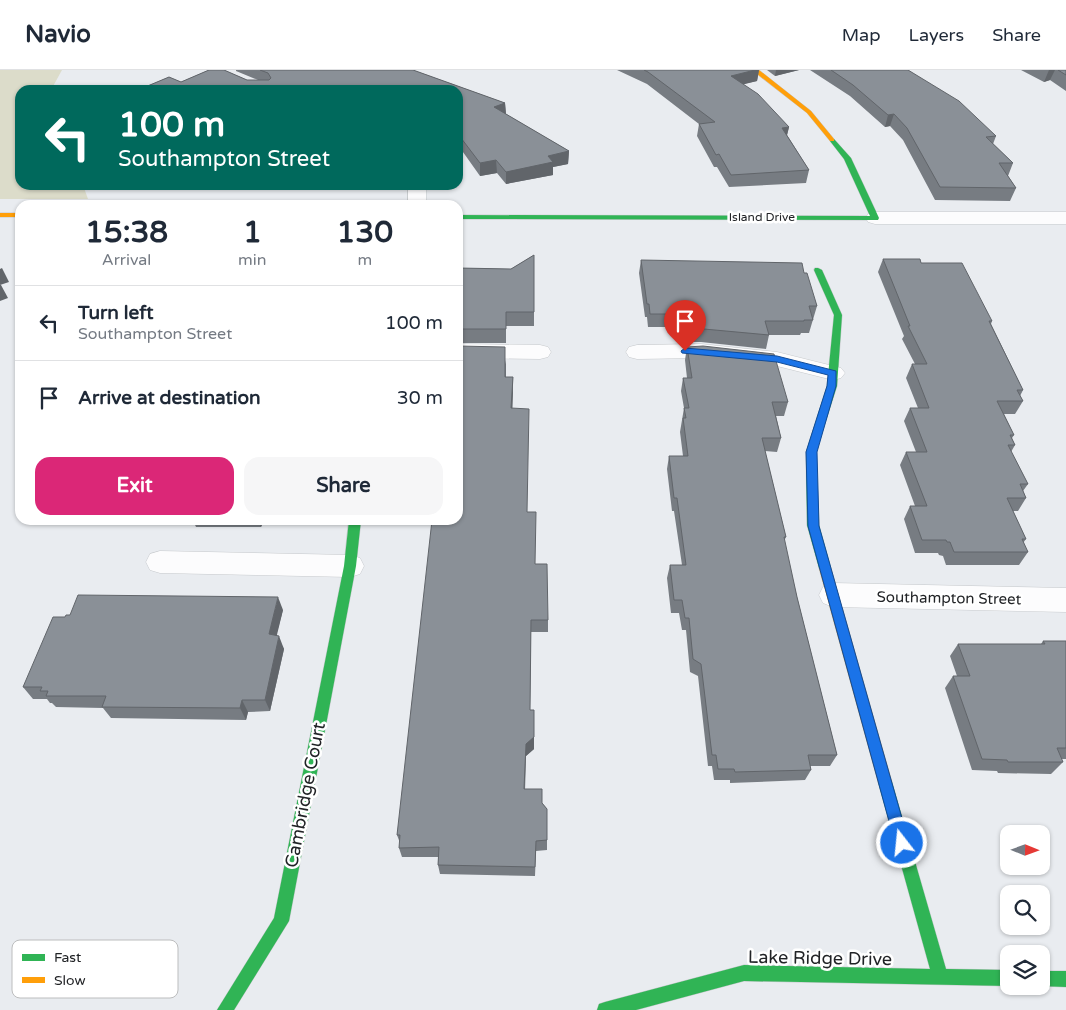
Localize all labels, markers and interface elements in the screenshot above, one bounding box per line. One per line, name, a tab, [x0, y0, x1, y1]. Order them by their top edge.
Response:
text: Navio	[25, 20, 91, 49]
text: Map	[842, 24, 881, 46]
text: Layers	[909, 24, 964, 46]
text: Share	[992, 24, 1041, 46]
text: 100 m	[118, 104, 225, 146]
icon: left	[35, 105, 100, 170]
text: Southampton Street	[118, 146, 330, 172]
street label: Island Drive	[729, 210, 795, 224]
text: 15:38	[85, 214, 168, 251]
text: 1	[243, 214, 262, 251]
text: 130	[337, 214, 393, 251]
text: Arrival	[102, 250, 151, 270]
text: min	[238, 250, 267, 270]
text: m	[357, 250, 372, 270]
pin	[664, 300, 706, 351]
text: Turn left	[78, 302, 154, 324]
icon: arrive	[671, 307, 699, 335]
icon: left	[35, 309, 63, 337]
text: 100 m	[385, 312, 443, 334]
text: Southampton Street	[78, 324, 232, 344]
icon: arrive	[35, 384, 63, 412]
text: Arrive at destination	[78, 387, 261, 409]
text: 30 m	[397, 387, 443, 409]
button: Exit	[35, 457, 234, 515]
button: Share	[244, 457, 443, 515]
street label: Southampton Street	[877, 588, 1022, 608]
street label: Cambridge Court	[280, 720, 330, 869]
position arrow	[875, 816, 927, 868]
north arrow	[1000, 825, 1050, 875]
map controls	[1000, 825, 1050, 995]
button: search	[1000, 885, 1050, 935]
legend	[12, 940, 178, 998]
button: layers	[1000, 945, 1050, 995]
street label: Lake Ridge Drive	[748, 946, 892, 970]
text: Fast	[54, 949, 82, 966]
text: Slow	[54, 972, 86, 989]

